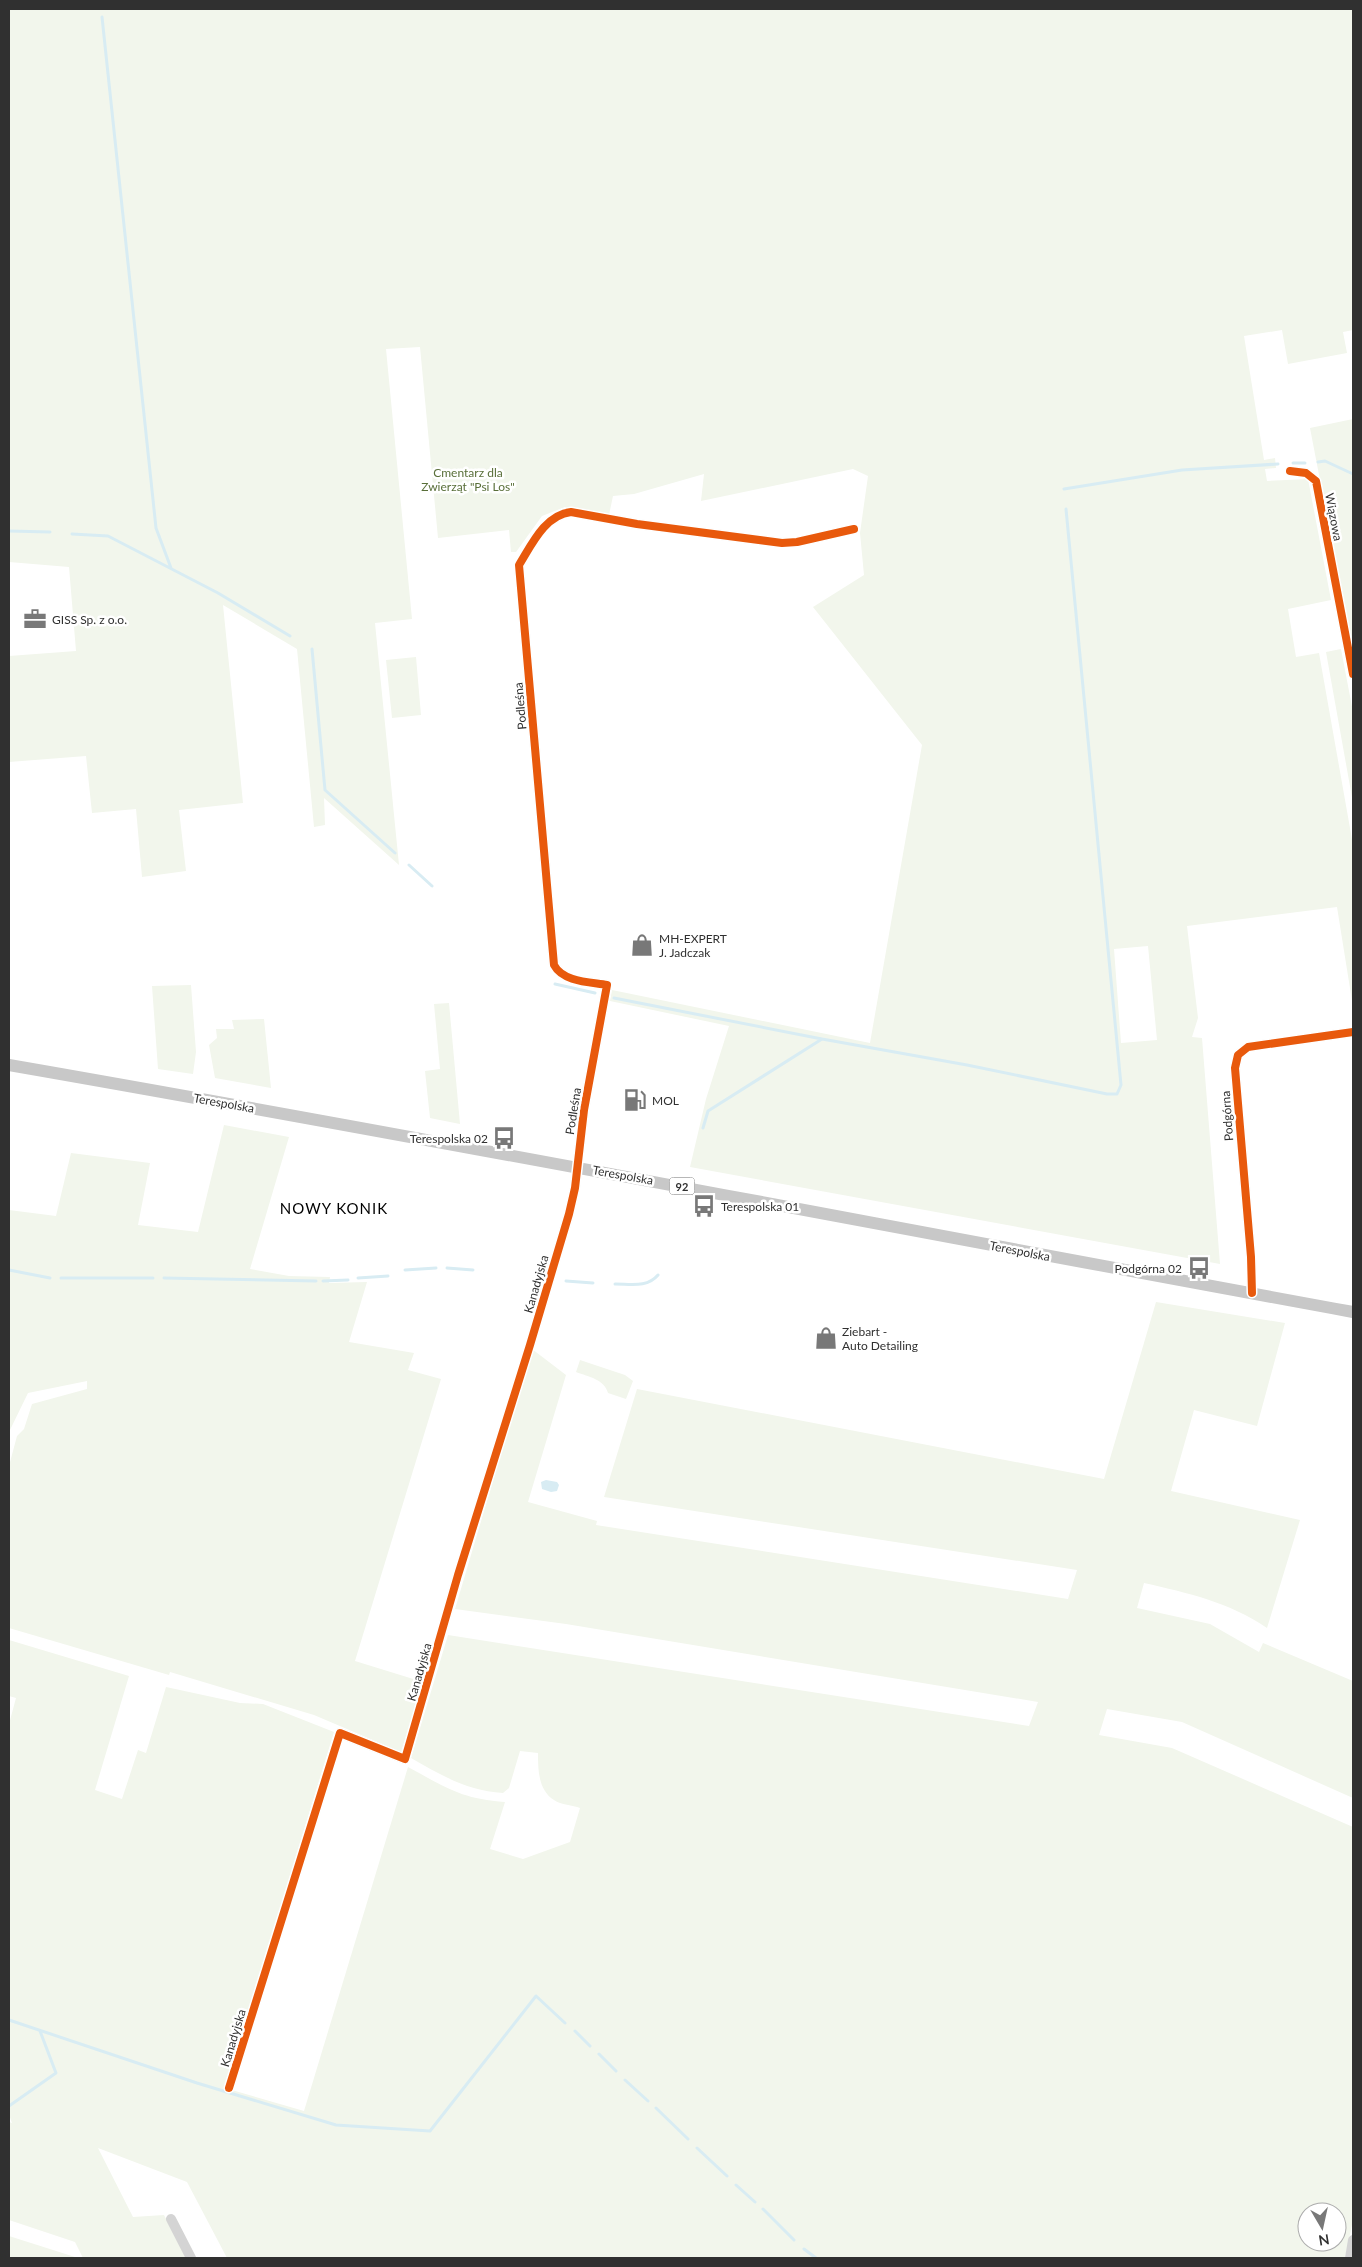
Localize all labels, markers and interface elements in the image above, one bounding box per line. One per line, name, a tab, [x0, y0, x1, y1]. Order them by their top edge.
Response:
park label: Cmentarz dla Zwierząt "Psi Los"	[421, 465, 515, 494]
street label: Wiązowa	[1322, 492, 1346, 542]
office icon: GISS Sp. z o.o.	[22, 606, 48, 632]
place label: GISS Sp. z o.o.	[52, 612, 127, 627]
street label: Podleśna	[510, 682, 530, 730]
place label: MH-EXPERT J. Jadczak	[659, 931, 727, 960]
shop icon: MH-EXPERT J. Jadczak	[629, 932, 655, 958]
street label: Podleśna	[562, 1086, 584, 1136]
fuel station icon: MOL	[622, 1087, 648, 1113]
street label: Terespolska	[193, 1090, 255, 1116]
street label: Podgórna	[1218, 1090, 1236, 1142]
place label: MOL	[652, 1093, 679, 1108]
bus stop icon: Terespolska 02	[491, 1125, 517, 1151]
place label: Terespolska 02	[410, 1131, 488, 1146]
street label: Terespolska	[592, 1162, 654, 1188]
road number: 92	[670, 1178, 694, 1194]
bus stop icon: Terespolska 01	[691, 1193, 717, 1219]
district label: NOWY KONIK	[280, 1199, 388, 1217]
place label: Terespolska 01	[721, 1199, 799, 1214]
street label: Terespolska	[989, 1238, 1052, 1264]
street label: Kanadyjska	[521, 1253, 551, 1315]
bus stop icon: Podgórna 02	[1186, 1255, 1212, 1281]
place label: Podgórna 02	[1115, 1261, 1182, 1276]
place label: Ziebart - Auto Detailing	[842, 1324, 918, 1353]
shop icon: Ziebart - Auto Detailing	[813, 1325, 839, 1351]
street label: Kanadyjska	[404, 1641, 434, 1703]
street label: Kanadyjska	[217, 2007, 249, 2069]
north arrow	[1297, 2202, 1347, 2252]
text: N	[1317, 2231, 1331, 2250]

